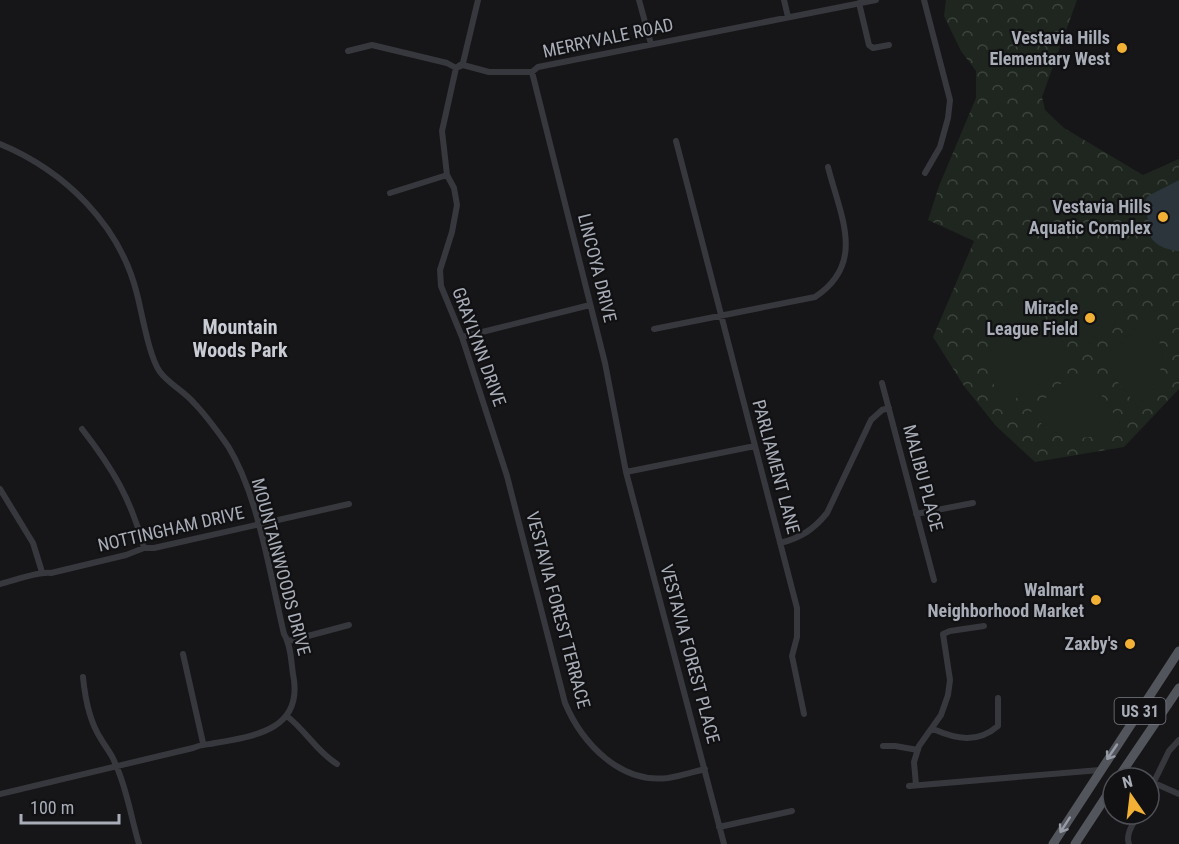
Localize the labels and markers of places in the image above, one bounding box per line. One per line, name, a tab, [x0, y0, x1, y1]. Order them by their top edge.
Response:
place label: Vestavia Hills Elementary West	[989, 27, 1110, 69]
marker: Vestavia Hills Elementary West	[1115, 41, 1129, 55]
place label: Vestavia Hills Aquatic Complex	[1029, 196, 1151, 238]
marker: Vestavia Hills Aquatic Complex	[1156, 210, 1170, 224]
place label: Miracle League Field	[986, 297, 1078, 339]
marker: Miracle League Field	[1083, 311, 1097, 325]
place label: Walmart Neighborhood Market	[928, 579, 1084, 621]
marker: Walmart Neighborhood Market	[1089, 593, 1103, 607]
place label: Zaxby's	[1065, 633, 1118, 654]
marker: Zaxby's	[1123, 637, 1137, 651]

